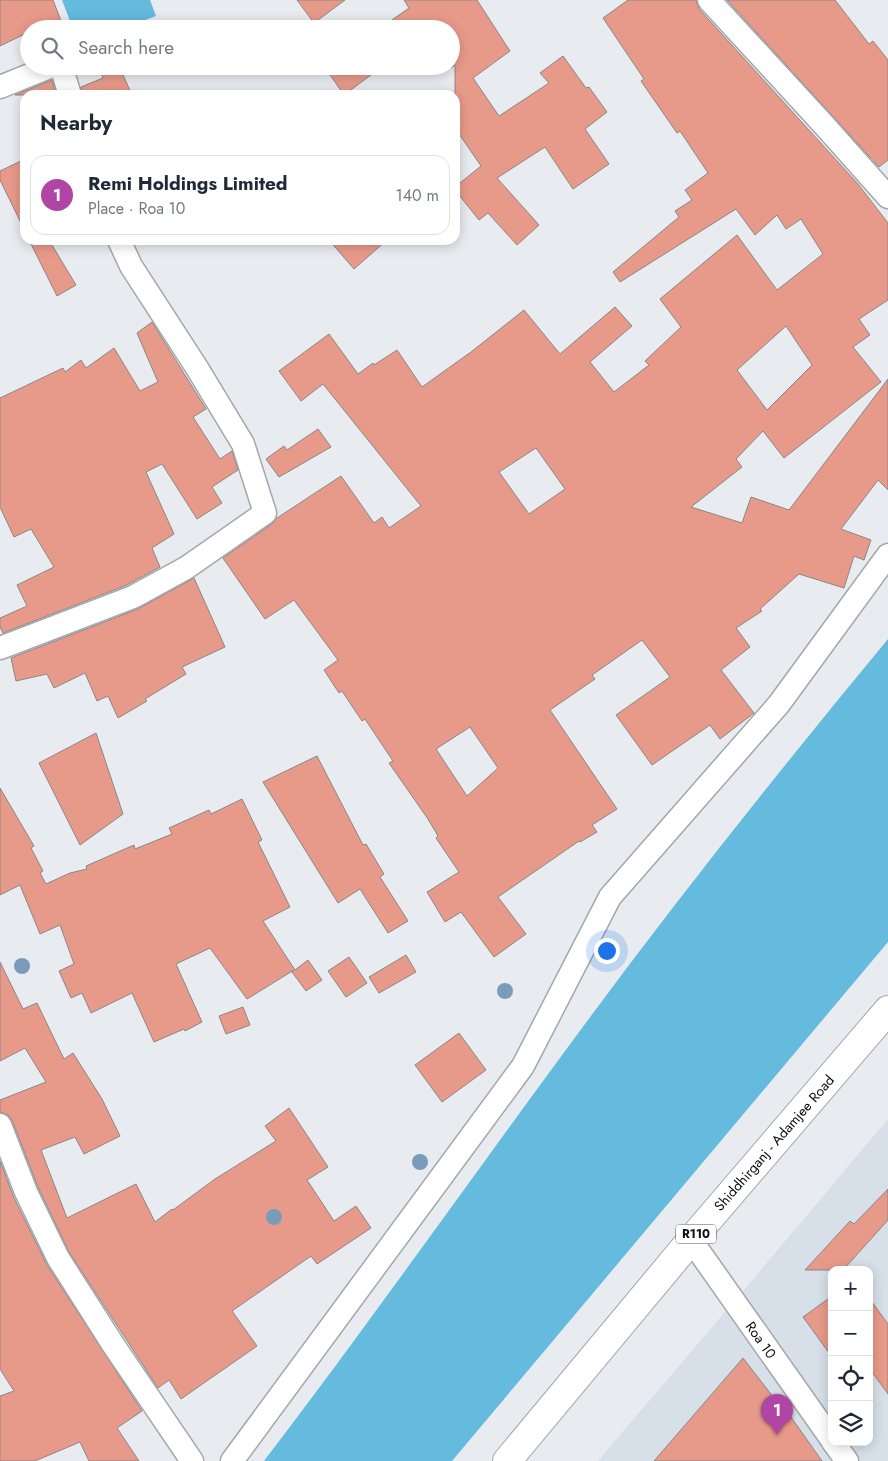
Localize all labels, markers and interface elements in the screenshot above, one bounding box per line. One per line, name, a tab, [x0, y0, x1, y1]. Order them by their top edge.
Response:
search box	[20, 20, 460, 75]
icon: search	[38, 34, 66, 62]
text: Search here	[78, 34, 174, 61]
text: Nearby	[40, 108, 112, 138]
text: Remi Holdings Limited	[88, 170, 288, 197]
text: 1	[53, 184, 61, 207]
text: 140 m	[396, 184, 439, 207]
text: Place · Roa 10	[88, 197, 185, 220]
your location	[594, 938, 620, 964]
street label: Shiddhirganj - Adamjee Road	[709, 1071, 839, 1215]
road number: R110	[676, 1224, 716, 1244]
map controls	[828, 1266, 873, 1446]
button: +	[828, 1266, 873, 1311]
button: −	[828, 1311, 873, 1356]
street label: Roa 10	[741, 1317, 781, 1363]
button: locate	[828, 1356, 873, 1401]
pin: 1	[761, 1394, 793, 1435]
button: layers	[828, 1401, 873, 1446]

